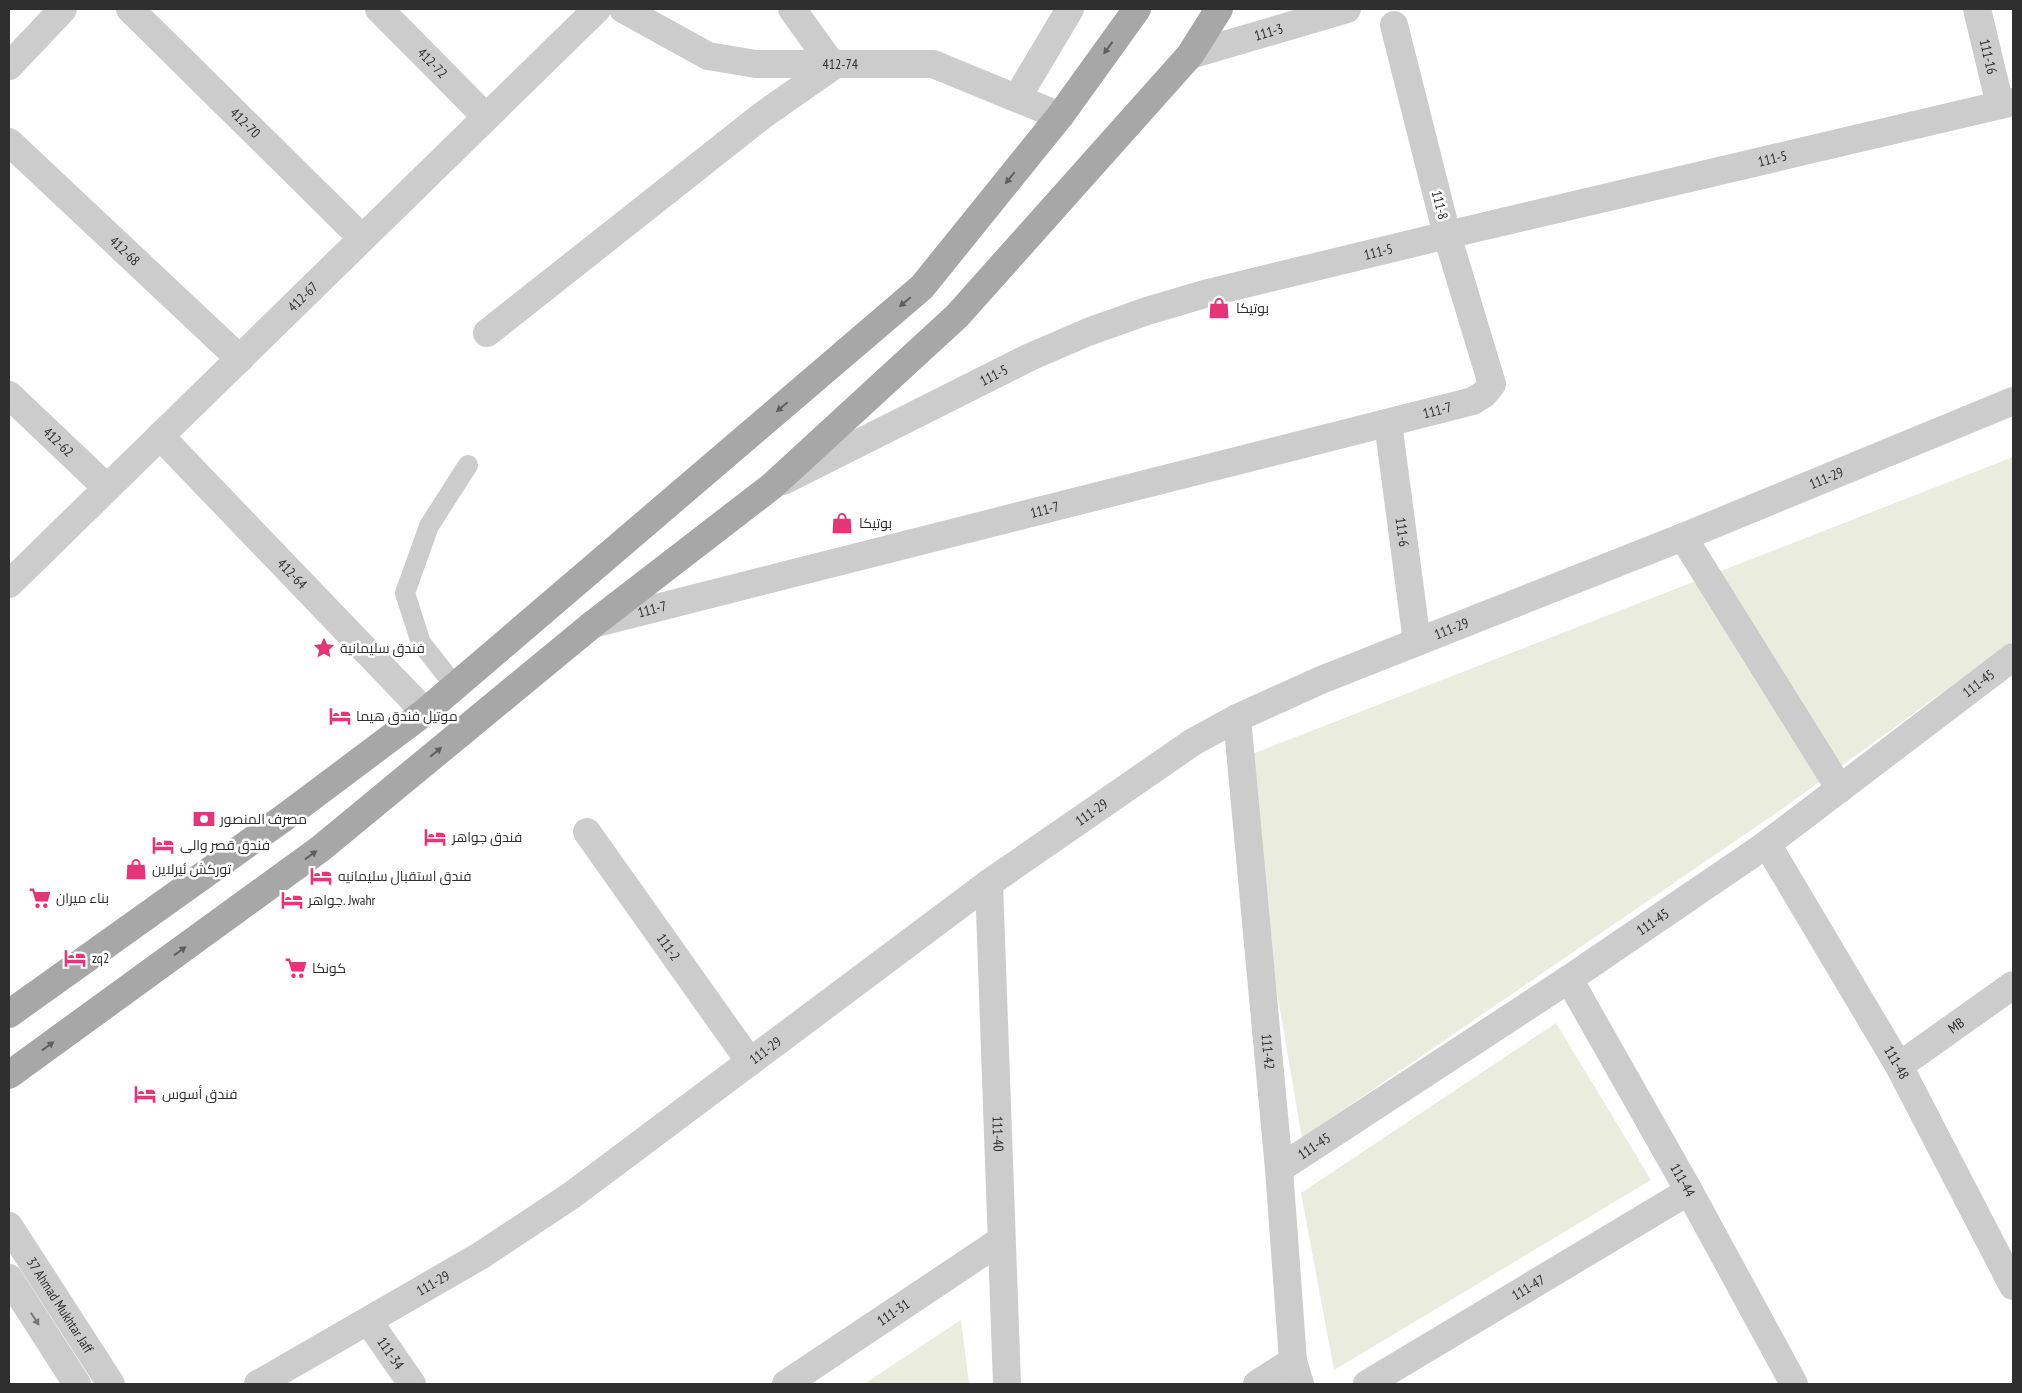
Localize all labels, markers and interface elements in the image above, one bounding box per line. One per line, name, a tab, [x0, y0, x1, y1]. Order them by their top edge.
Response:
street label: 111-3	[1252, 19, 1285, 45]
street label: 111-16	[1976, 37, 2001, 76]
one-way arrow	[1103, 41, 1113, 55]
street label: 412-72	[414, 44, 451, 82]
street label: 412-74	[822, 55, 859, 73]
street label: 412-70	[226, 104, 264, 142]
street label: 111-5	[1756, 146, 1789, 171]
one-way arrow	[1005, 171, 1015, 184]
street label: 111-8	[1428, 189, 1452, 221]
street label: 412-68	[106, 232, 144, 270]
street label: 111-5	[1362, 239, 1395, 264]
street label: 412-67	[284, 278, 322, 316]
shop icon: بوتيكا	[1206, 295, 1232, 321]
one-way arrow	[899, 296, 912, 307]
place label: بوتيكا	[1236, 299, 1269, 317]
street label: 111-5	[977, 360, 1011, 390]
street label: 111-7	[1421, 398, 1454, 422]
one-way arrow	[776, 401, 788, 413]
street label: 412-62	[39, 423, 77, 461]
street label: 111-29	[1806, 463, 1846, 493]
street label: 111-7	[1028, 497, 1061, 522]
shop icon: بوتیکا	[829, 510, 855, 536]
place label: بوتیکا	[859, 514, 892, 532]
street label: 111-6	[1392, 516, 1413, 548]
street label: 412-64	[273, 555, 312, 593]
street label: 111-7	[636, 597, 669, 621]
street label: 111-29	[1432, 614, 1471, 643]
place icon: فندق سليمانية	[311, 635, 337, 661]
place label: فندق سليمانية	[340, 639, 425, 657]
street label: 111-45	[1959, 665, 1998, 701]
hotel icon: موتيل فندق هيما	[327, 703, 353, 729]
place label: موتيل فندق هيما	[356, 707, 458, 725]
one-way arrow	[430, 746, 443, 757]
street label: 111-29	[1072, 795, 1111, 830]
bank icon: مصرف المنصور	[191, 806, 217, 832]
place label: مصرف المنصور	[219, 810, 307, 828]
hotel icon: فندق جواھر	[422, 824, 448, 850]
place label: فندق جواھر	[451, 828, 522, 846]
hotel icon: فندق قصر والی	[150, 832, 176, 858]
place label: فندق قصر والی	[180, 836, 270, 854]
one-way arrow	[304, 850, 318, 860]
shop icon: تورکش ئیرلاین	[123, 856, 149, 882]
place label: تورکش ئیرلاین	[152, 860, 232, 878]
hotel icon: فندق استقبال سليمانيه	[308, 863, 334, 889]
place label: فندق استقبال سليمانيه	[338, 867, 472, 885]
supermarket icon: بناء میران	[27, 885, 53, 911]
hotel icon: جواهر. Jwahr	[279, 887, 305, 913]
place label: بناء میران	[56, 889, 109, 907]
place label: جواهر. Jwahr	[307, 891, 376, 909]
street label: 111-45	[1633, 904, 1672, 939]
street label: 111-2	[653, 930, 684, 964]
hotel icon: zq2	[62, 945, 88, 971]
one-way arrow	[173, 945, 186, 956]
place label: zq2	[92, 949, 109, 967]
supermarket icon: کونکا	[283, 955, 309, 981]
place label: کونکا	[312, 959, 346, 977]
street label: MB	[1945, 1014, 1968, 1037]
street label: 111-29	[746, 1033, 785, 1068]
street label: 111-42	[1257, 1033, 1279, 1070]
one-way arrow	[41, 1041, 55, 1051]
street label: 111-48	[1880, 1042, 1913, 1082]
hotel icon: فندق أسوس	[132, 1081, 158, 1107]
place label: فندق أسوس	[162, 1085, 238, 1103]
street label: 111-40	[988, 1116, 1008, 1152]
street label: 111-45	[1294, 1129, 1334, 1163]
street label: 111-44	[1666, 1160, 1700, 1200]
street label: 37 Ahmad Mukhtar Jaff	[23, 1254, 98, 1357]
street label: 111-29	[413, 1266, 453, 1300]
street label: 111-47	[1508, 1270, 1548, 1304]
street label: 111-31	[873, 1295, 913, 1330]
one-way arrow	[30, 1312, 40, 1325]
street label: 111-34	[373, 1333, 409, 1374]

